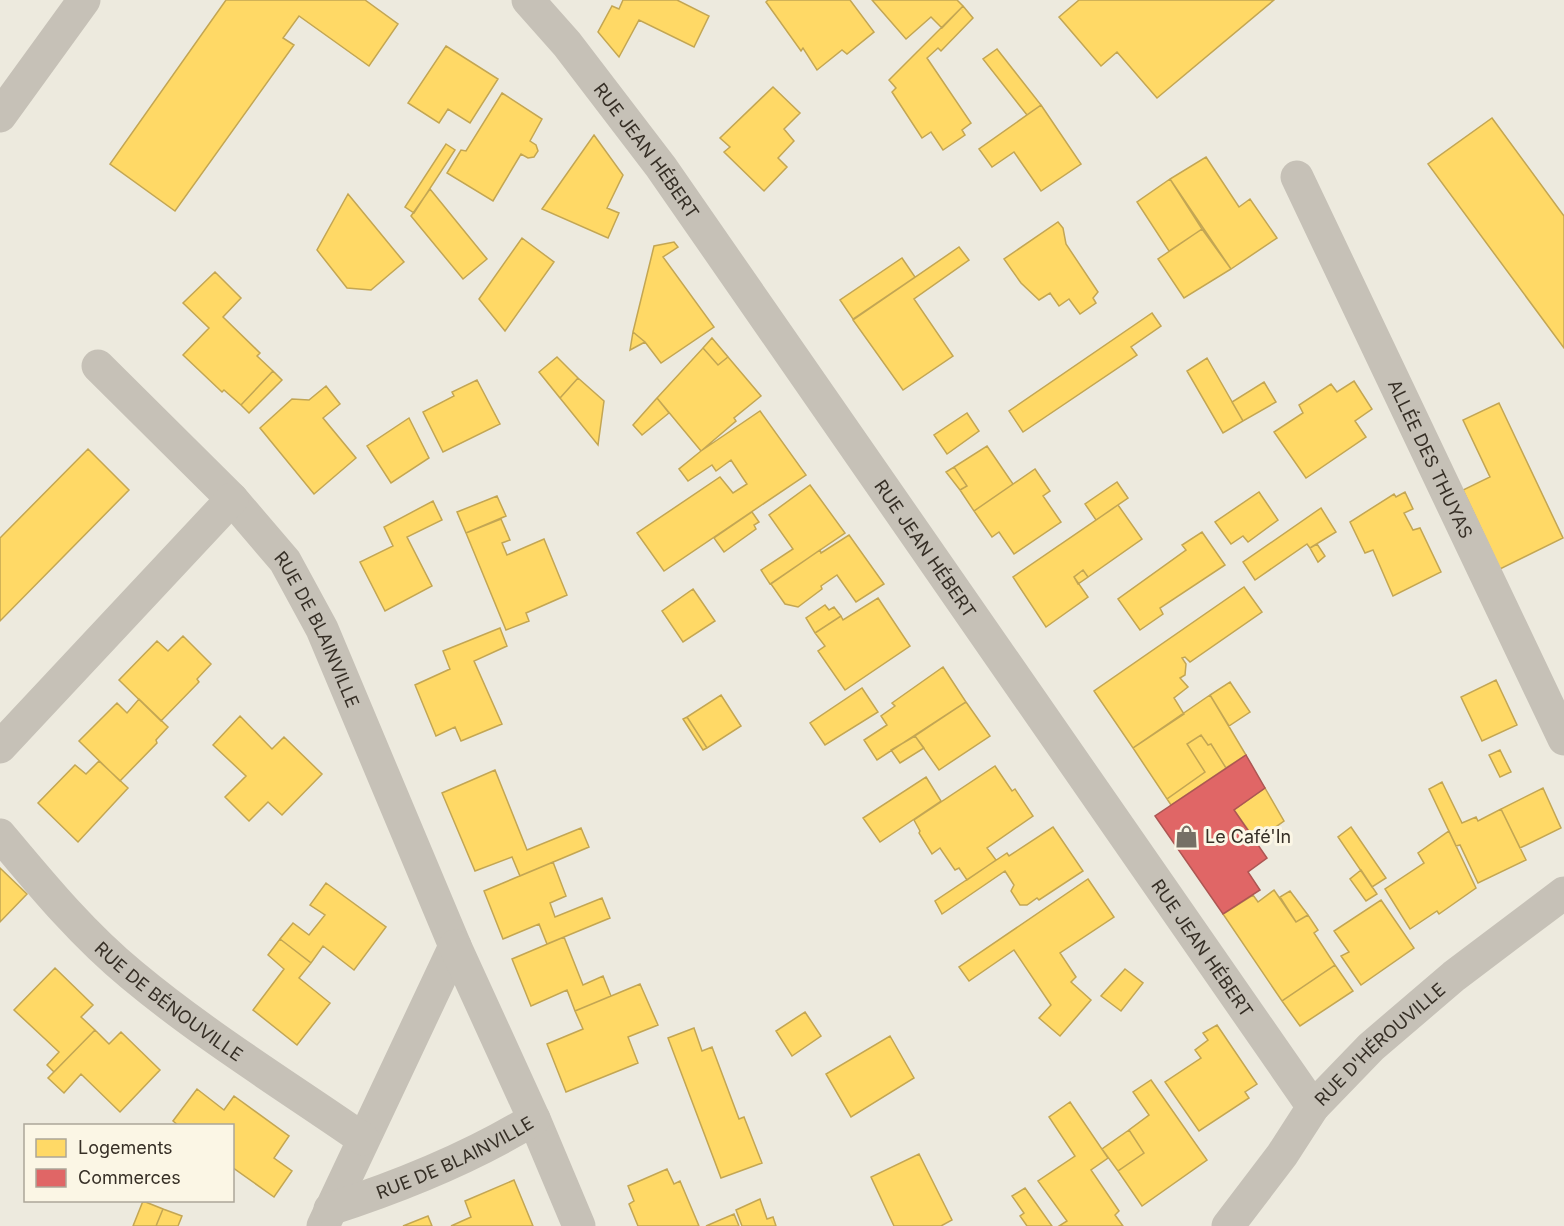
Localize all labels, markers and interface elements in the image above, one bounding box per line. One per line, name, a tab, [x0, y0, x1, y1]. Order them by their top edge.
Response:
street label: RUE JEAN HÉBERT	[590, 79, 704, 222]
street label: ALLÉE DES THUYAS	[1384, 376, 1478, 542]
street label: RUE JEAN HÉBERT	[871, 476, 981, 622]
street label: RUE DE BLAINVILLE	[271, 547, 364, 710]
shop icon: Le Café'In	[1174, 823, 1200, 849]
place label: Le Café'In	[1205, 826, 1291, 847]
street label: RUE JEAN HÉBERT	[1148, 875, 1258, 1021]
street label: RUE DE BÉNOUVILLE	[91, 937, 247, 1065]
street label: RUE D'HÉROUVILLE	[1310, 978, 1449, 1110]
street label: RUE DE BLAINVILLE	[373, 1111, 537, 1203]
legend	[24, 1124, 234, 1202]
text: Logements	[78, 1137, 173, 1158]
text: Commerces	[78, 1167, 181, 1188]

